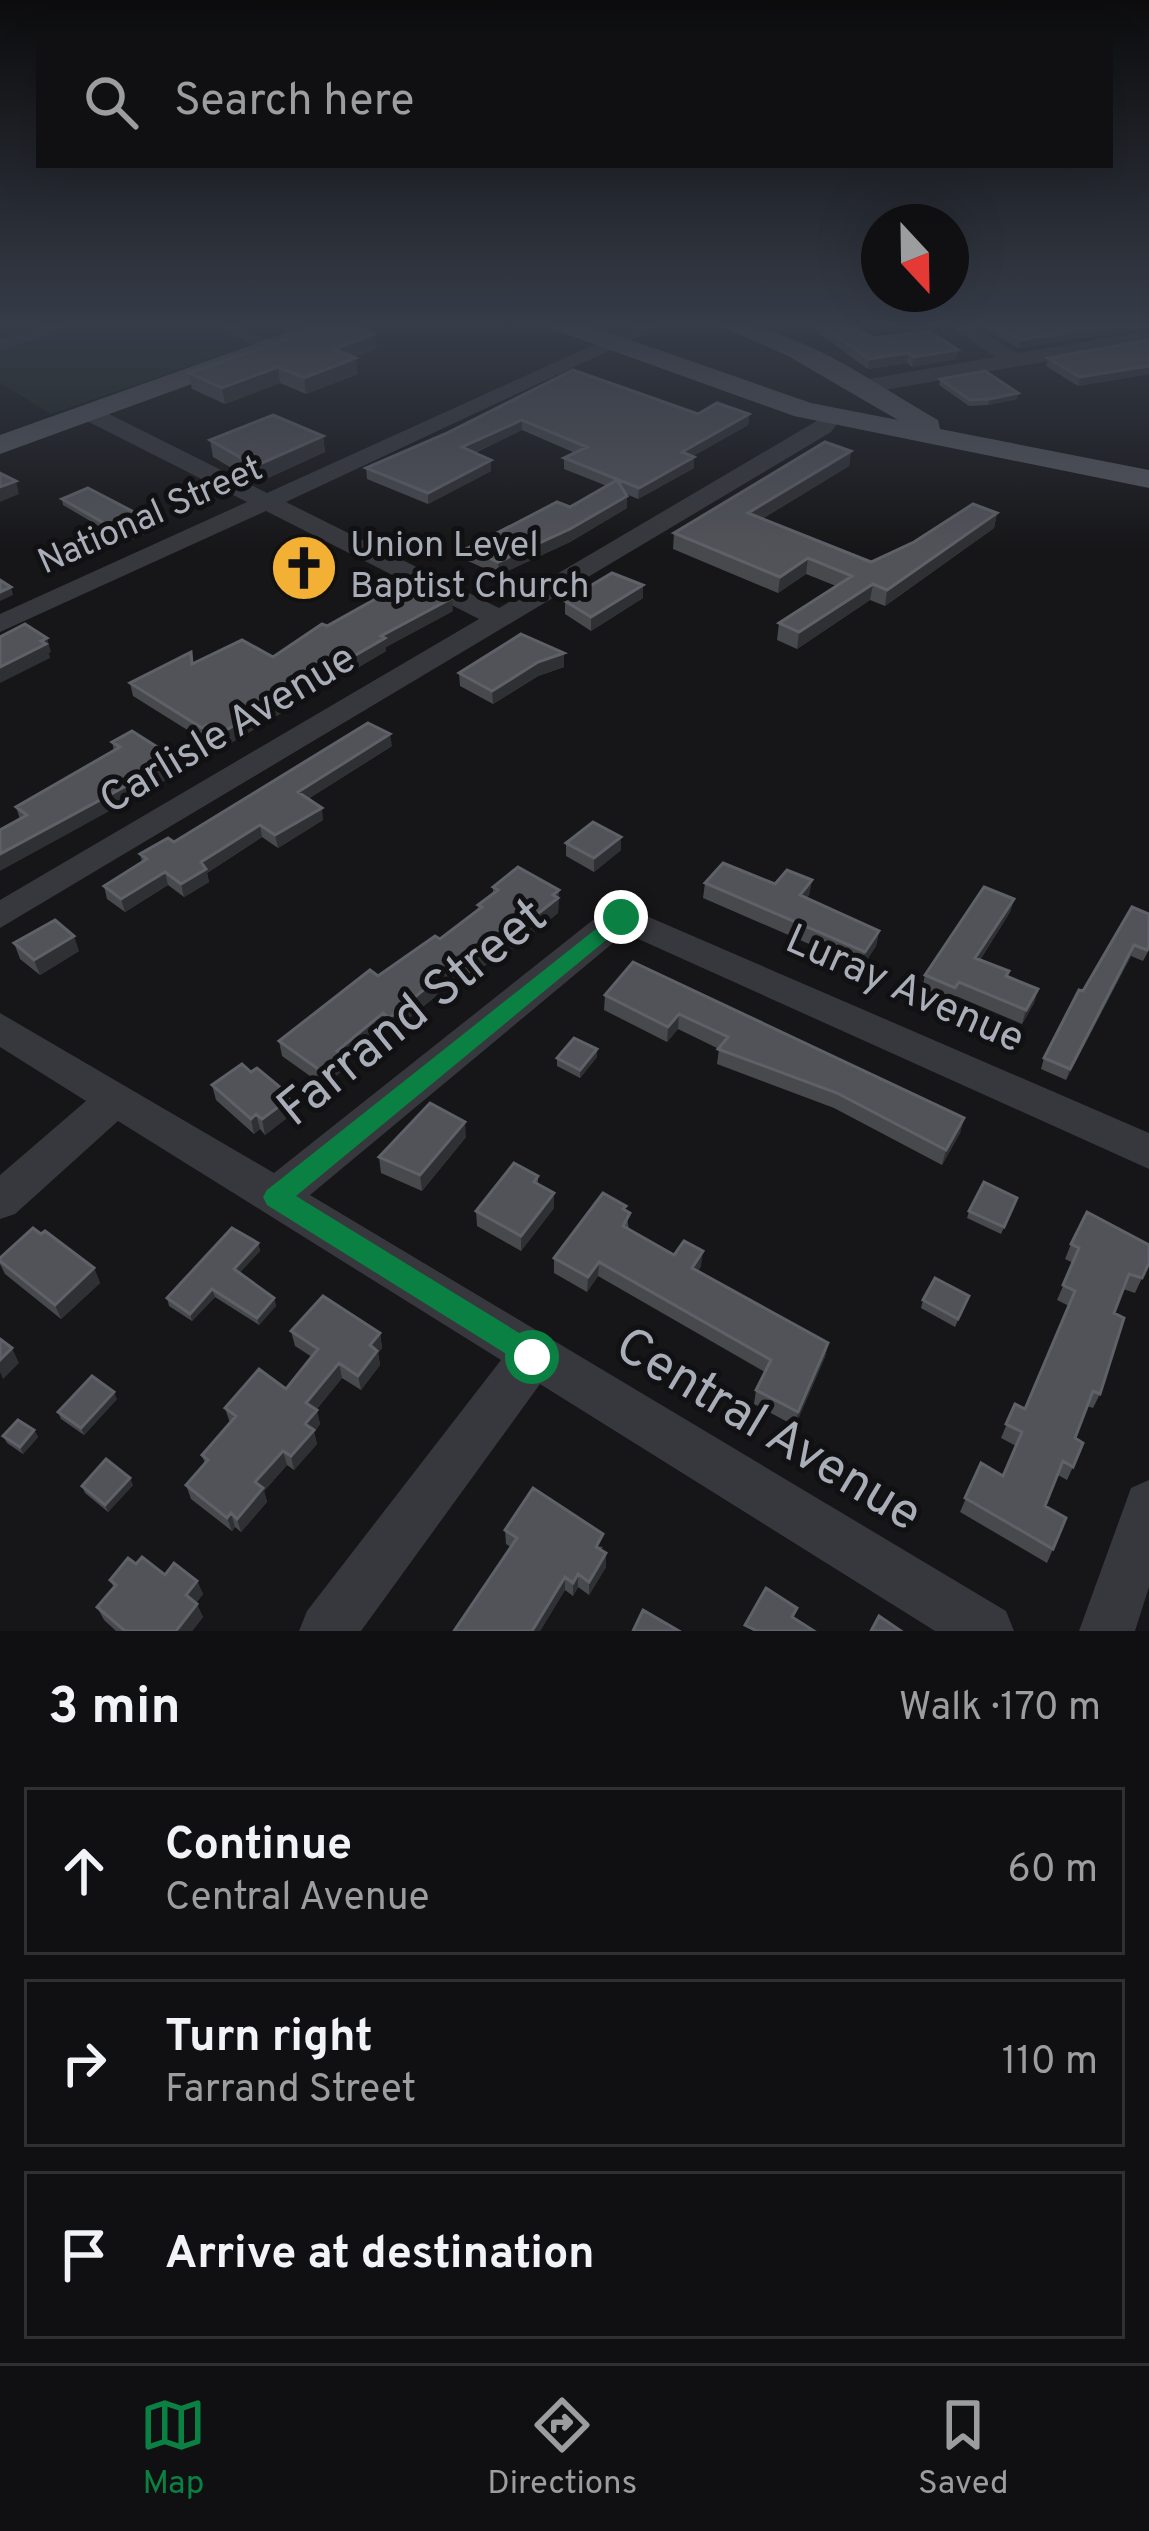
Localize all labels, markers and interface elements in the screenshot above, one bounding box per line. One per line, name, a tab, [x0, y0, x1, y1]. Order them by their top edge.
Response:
search box	[36, 36, 1113, 168]
icon: search	[78, 69, 144, 135]
text: Search here	[174, 74, 414, 131]
north arrow	[861, 204, 969, 312]
street label: National Street	[31, 447, 271, 587]
place label: Union Level Baptist Church	[350, 524, 589, 611]
church icon: Union Level Baptist Church	[269, 533, 339, 603]
street label: Carlisle Avenue	[91, 634, 367, 828]
street label: Farrand Street	[266, 886, 562, 1144]
route end	[594, 890, 648, 944]
street label: Luray Avenue	[776, 915, 1032, 1067]
street label: Central Avenue	[602, 1315, 932, 1549]
route start	[505, 1330, 559, 1384]
text: 3 min	[48, 1677, 181, 1742]
text: Walk · 170 m	[899, 1685, 1101, 1734]
text: Continue	[165, 1818, 352, 1875]
icon: ahead	[51, 1838, 117, 1904]
text: 60 m	[1007, 1847, 1098, 1896]
text: Central Avenue	[165, 1875, 429, 1924]
text: Turn right	[165, 2010, 373, 2067]
icon: right	[51, 2030, 117, 2096]
text: 110 m	[1002, 2039, 1098, 2088]
text: Farrand Street	[165, 2067, 416, 2116]
icon: arrive	[51, 2222, 117, 2288]
text: Arrive at destination	[165, 2227, 595, 2284]
tab: Map	[140, 2392, 206, 2506]
tab: Directions	[487, 2392, 637, 2506]
tab: Saved	[918, 2392, 1009, 2506]

